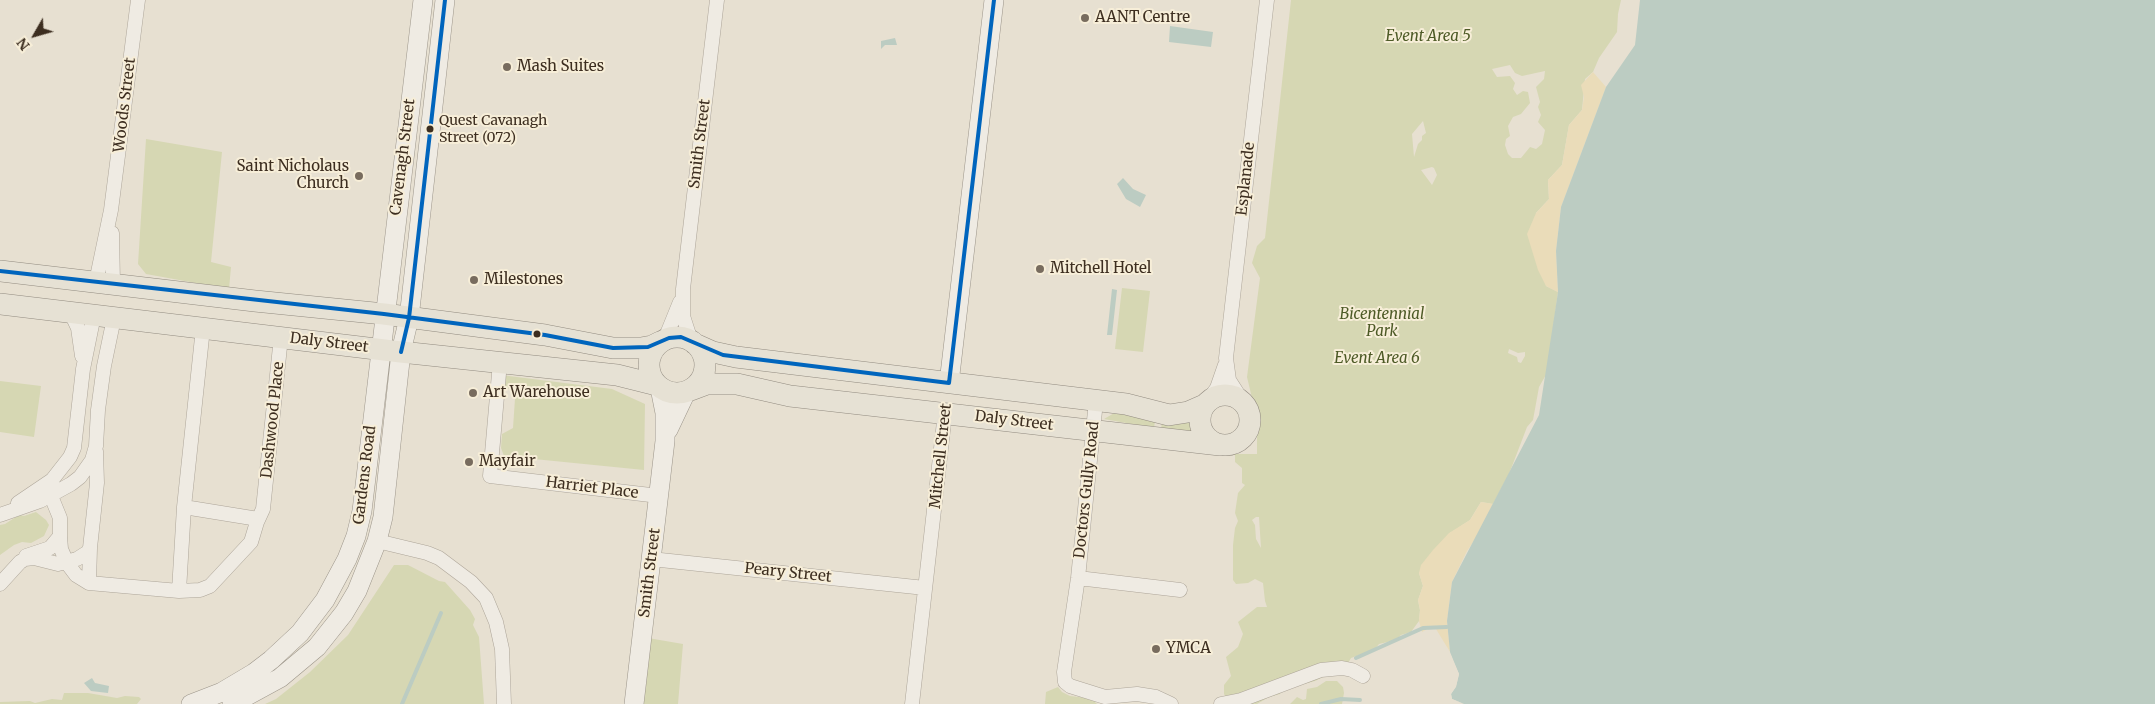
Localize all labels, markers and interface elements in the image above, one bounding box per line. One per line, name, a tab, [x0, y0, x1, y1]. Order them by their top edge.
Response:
place label: AANT Centre	[1095, 9, 1190, 27]
north arrow	[10, 10, 60, 60]
marker: AANT Centre	[1079, 12, 1091, 24]
park label: Event Area 5	[1386, 28, 1470, 46]
text: N	[13, 34, 34, 54]
street label: Woods Street	[110, 57, 140, 153]
place label: Mash Suites	[517, 58, 604, 76]
marker: Mash Suites	[501, 61, 513, 73]
street label: Cavenagh Street	[387, 98, 419, 216]
street label: Smith Street	[686, 98, 714, 190]
place label: Quest Cavanagh Street (072)	[439, 113, 547, 146]
marker: Quest Cavanagh Street (072)	[425, 124, 435, 134]
street label: Esplanade	[1233, 141, 1259, 217]
place label: Saint Nicholaus Church	[236, 158, 349, 193]
marker: Saint Nicholaus Church	[353, 170, 365, 182]
place label: Mitchell Hotel	[1050, 260, 1152, 278]
marker: Mitchell Hotel	[1034, 263, 1046, 275]
place label: Milestones	[484, 271, 563, 289]
marker: Milestones	[468, 274, 480, 286]
park label: Bicentennial Park	[1340, 306, 1424, 341]
street label: Daly Street	[289, 329, 369, 357]
unlabelled marker	[532, 329, 542, 339]
park label: Event Area 6	[1334, 350, 1420, 368]
street label: Dashwood Place	[258, 361, 288, 479]
place label: Art Warehouse	[483, 384, 590, 402]
marker: Art Warehouse	[467, 387, 479, 399]
street label: Mitchell Street	[927, 402, 955, 510]
street label: Daly Street	[974, 407, 1054, 435]
street label: Doctors Gully Road	[1071, 420, 1103, 560]
street label: Gardens Road	[350, 425, 380, 525]
place label: Mayfair	[479, 453, 536, 471]
marker: Mayfair	[463, 456, 475, 468]
street label: Harriet Place	[545, 473, 639, 503]
street label: Smith Street	[636, 527, 664, 619]
street label: Peary Street	[744, 559, 832, 587]
place label: YMCA	[1166, 640, 1211, 658]
marker: YMCA	[1150, 643, 1162, 655]

